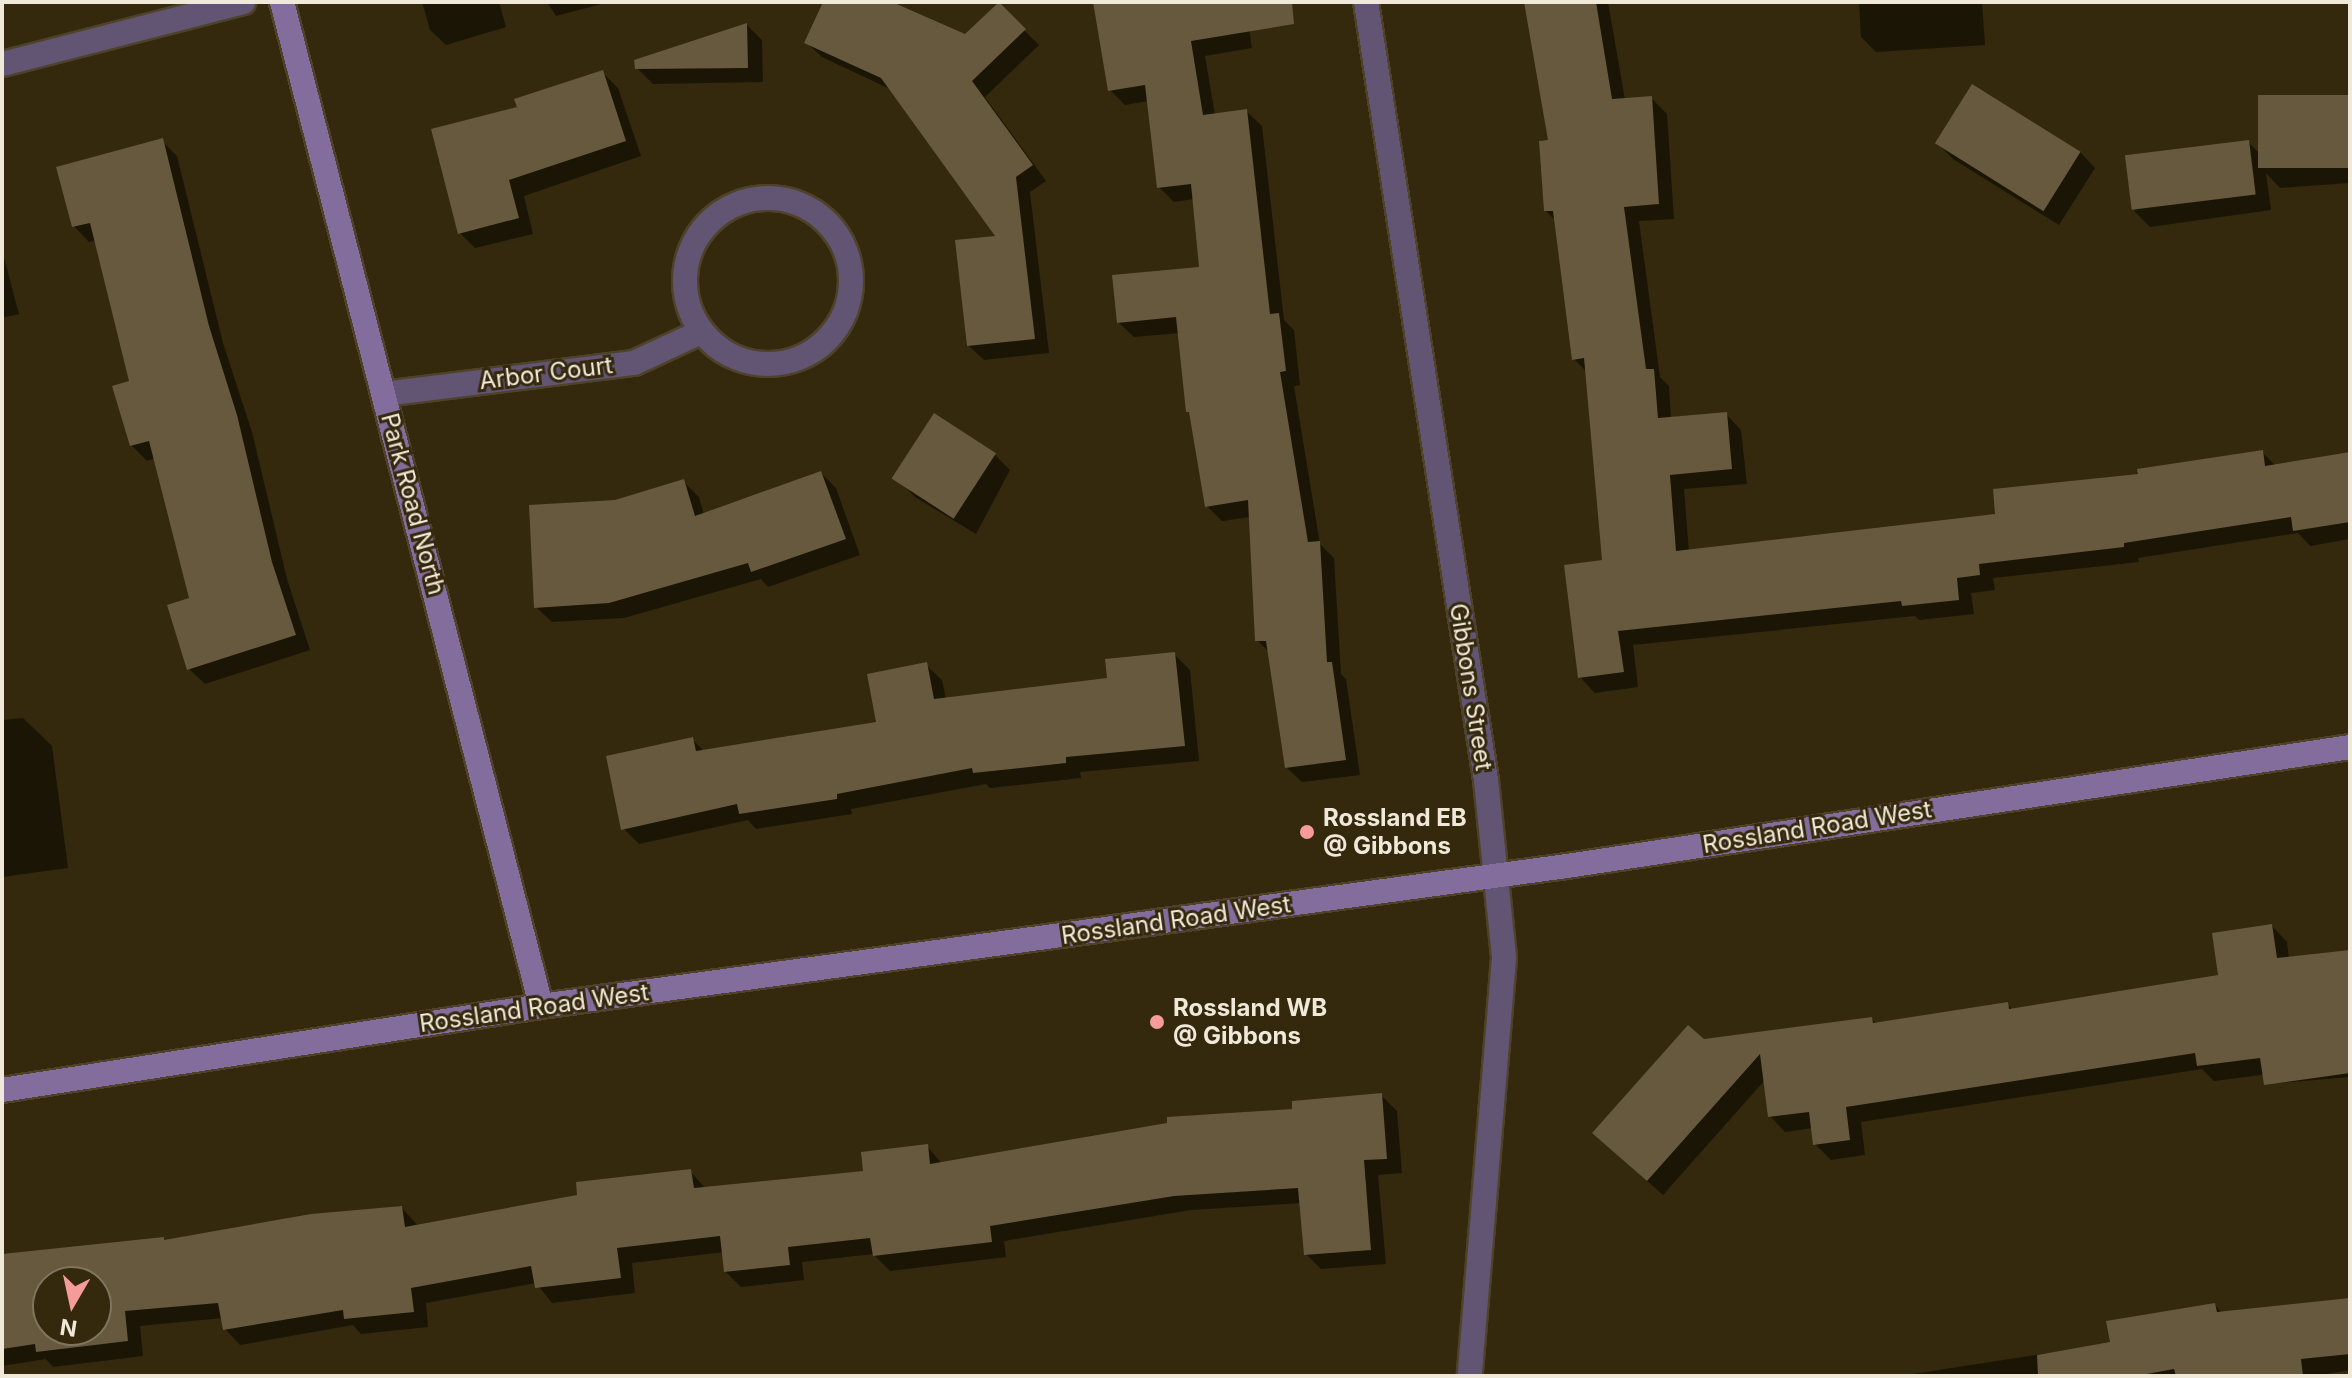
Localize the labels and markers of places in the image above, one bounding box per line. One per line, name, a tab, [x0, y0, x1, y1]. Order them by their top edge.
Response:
place label: Rossland EB @ Gibbons	[1323, 804, 1467, 860]
marker: Rossland EB @ Gibbons	[1298, 823, 1316, 841]
place label: Rossland WB @ Gibbons	[1173, 994, 1327, 1050]
marker: Rossland WB @ Gibbons	[1148, 1013, 1166, 1031]

